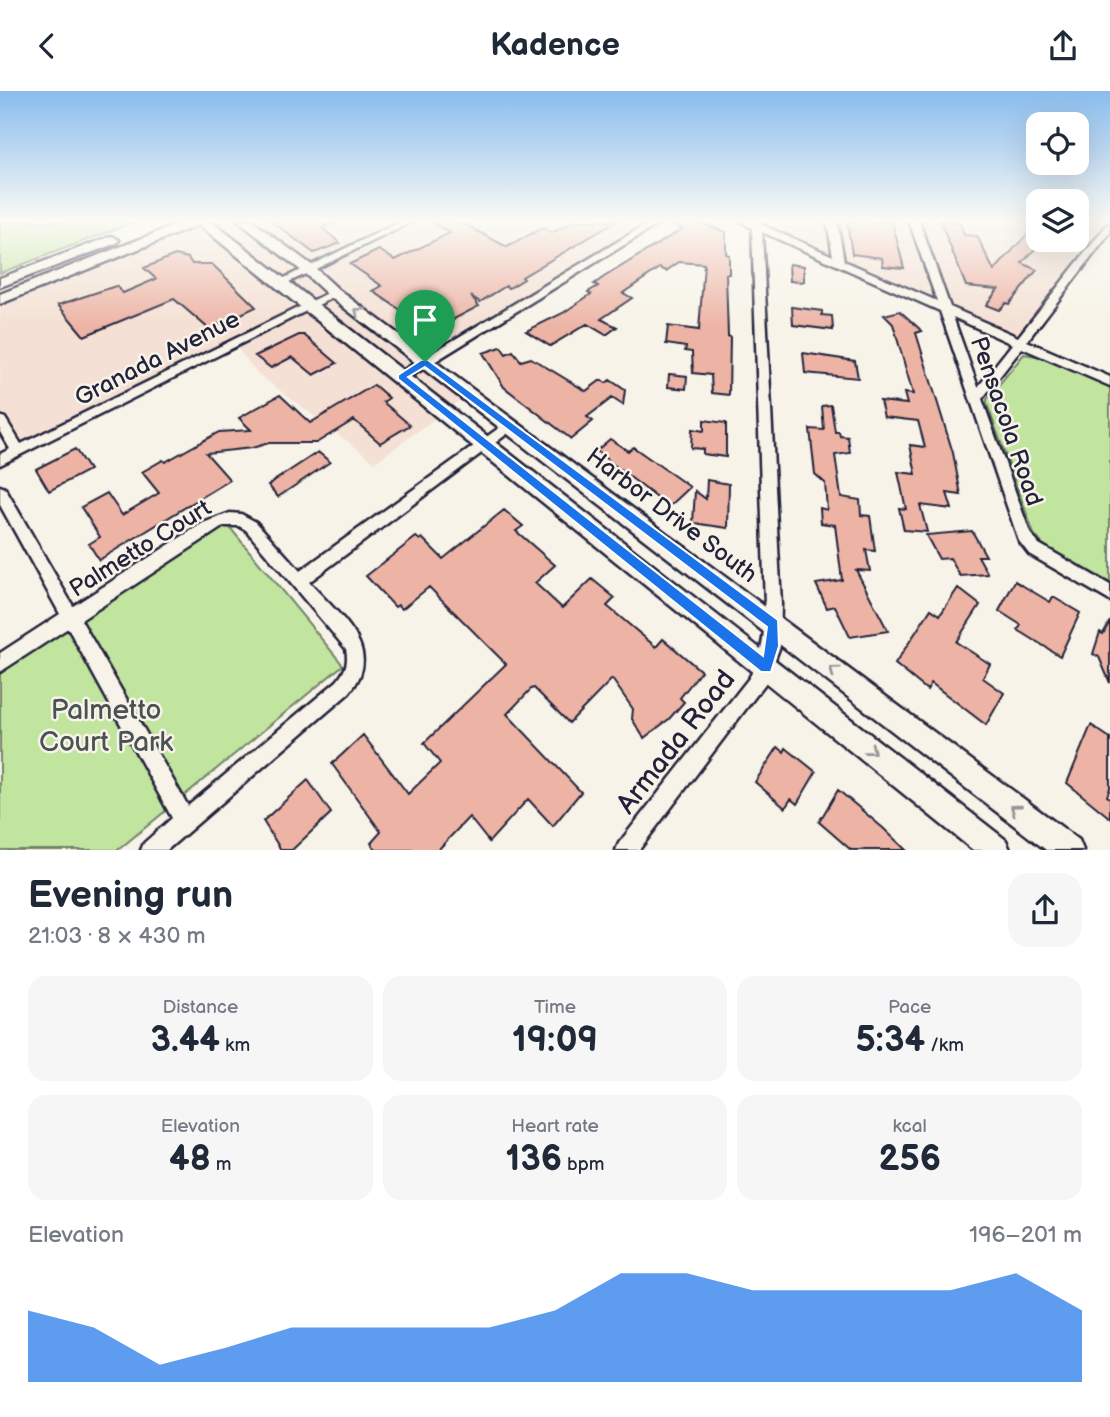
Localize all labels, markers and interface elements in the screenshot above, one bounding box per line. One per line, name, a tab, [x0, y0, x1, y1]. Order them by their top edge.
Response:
text: Kadence	[490, 26, 620, 65]
icon: back	[28, 27, 66, 65]
icon: share	[1044, 27, 1082, 65]
map controls	[1026, 112, 1089, 252]
button: locate	[1026, 112, 1089, 175]
button: layers	[1026, 189, 1089, 252]
pin	[395, 290, 455, 362]
icon: arrive	[406, 301, 444, 339]
street label: Granada Avenue	[70, 304, 245, 413]
one-way arrow	[354, 308, 367, 321]
street label: Pensacola Road	[964, 333, 1049, 510]
street label: Harbor Drive South	[581, 442, 763, 589]
street label: Palmetto Court	[64, 493, 217, 603]
street label: Armada Road	[610, 663, 743, 820]
one-way arrow	[829, 666, 842, 679]
park label: Palmetto Court Park	[39, 694, 173, 759]
one-way arrow	[863, 742, 875, 755]
one-way arrow	[1010, 804, 1023, 817]
text: Evening run	[28, 873, 233, 918]
button: share	[1008, 873, 1082, 947]
text: 21:03 · 8 × 430 m	[28, 922, 205, 950]
text: Distance	[162, 996, 238, 1019]
text: Time	[534, 996, 576, 1019]
text: Pace	[888, 996, 931, 1019]
text: 3.44	[151, 1019, 220, 1062]
text: 19:09	[512, 1019, 598, 1062]
text: 5:34	[855, 1019, 925, 1062]
text: km	[220, 1034, 250, 1057]
text: /km	[925, 1034, 964, 1057]
text: Elevation	[161, 1115, 240, 1138]
text: Heart rate	[511, 1115, 599, 1138]
text: kcal	[893, 1115, 927, 1138]
text: 48	[169, 1138, 211, 1181]
text: 136	[506, 1138, 562, 1181]
text: 256	[878, 1138, 941, 1181]
text: m	[211, 1153, 232, 1176]
text: bpm	[562, 1153, 604, 1176]
text: Elevation	[28, 1221, 124, 1249]
text: 196–201 m	[969, 1221, 1082, 1249]

